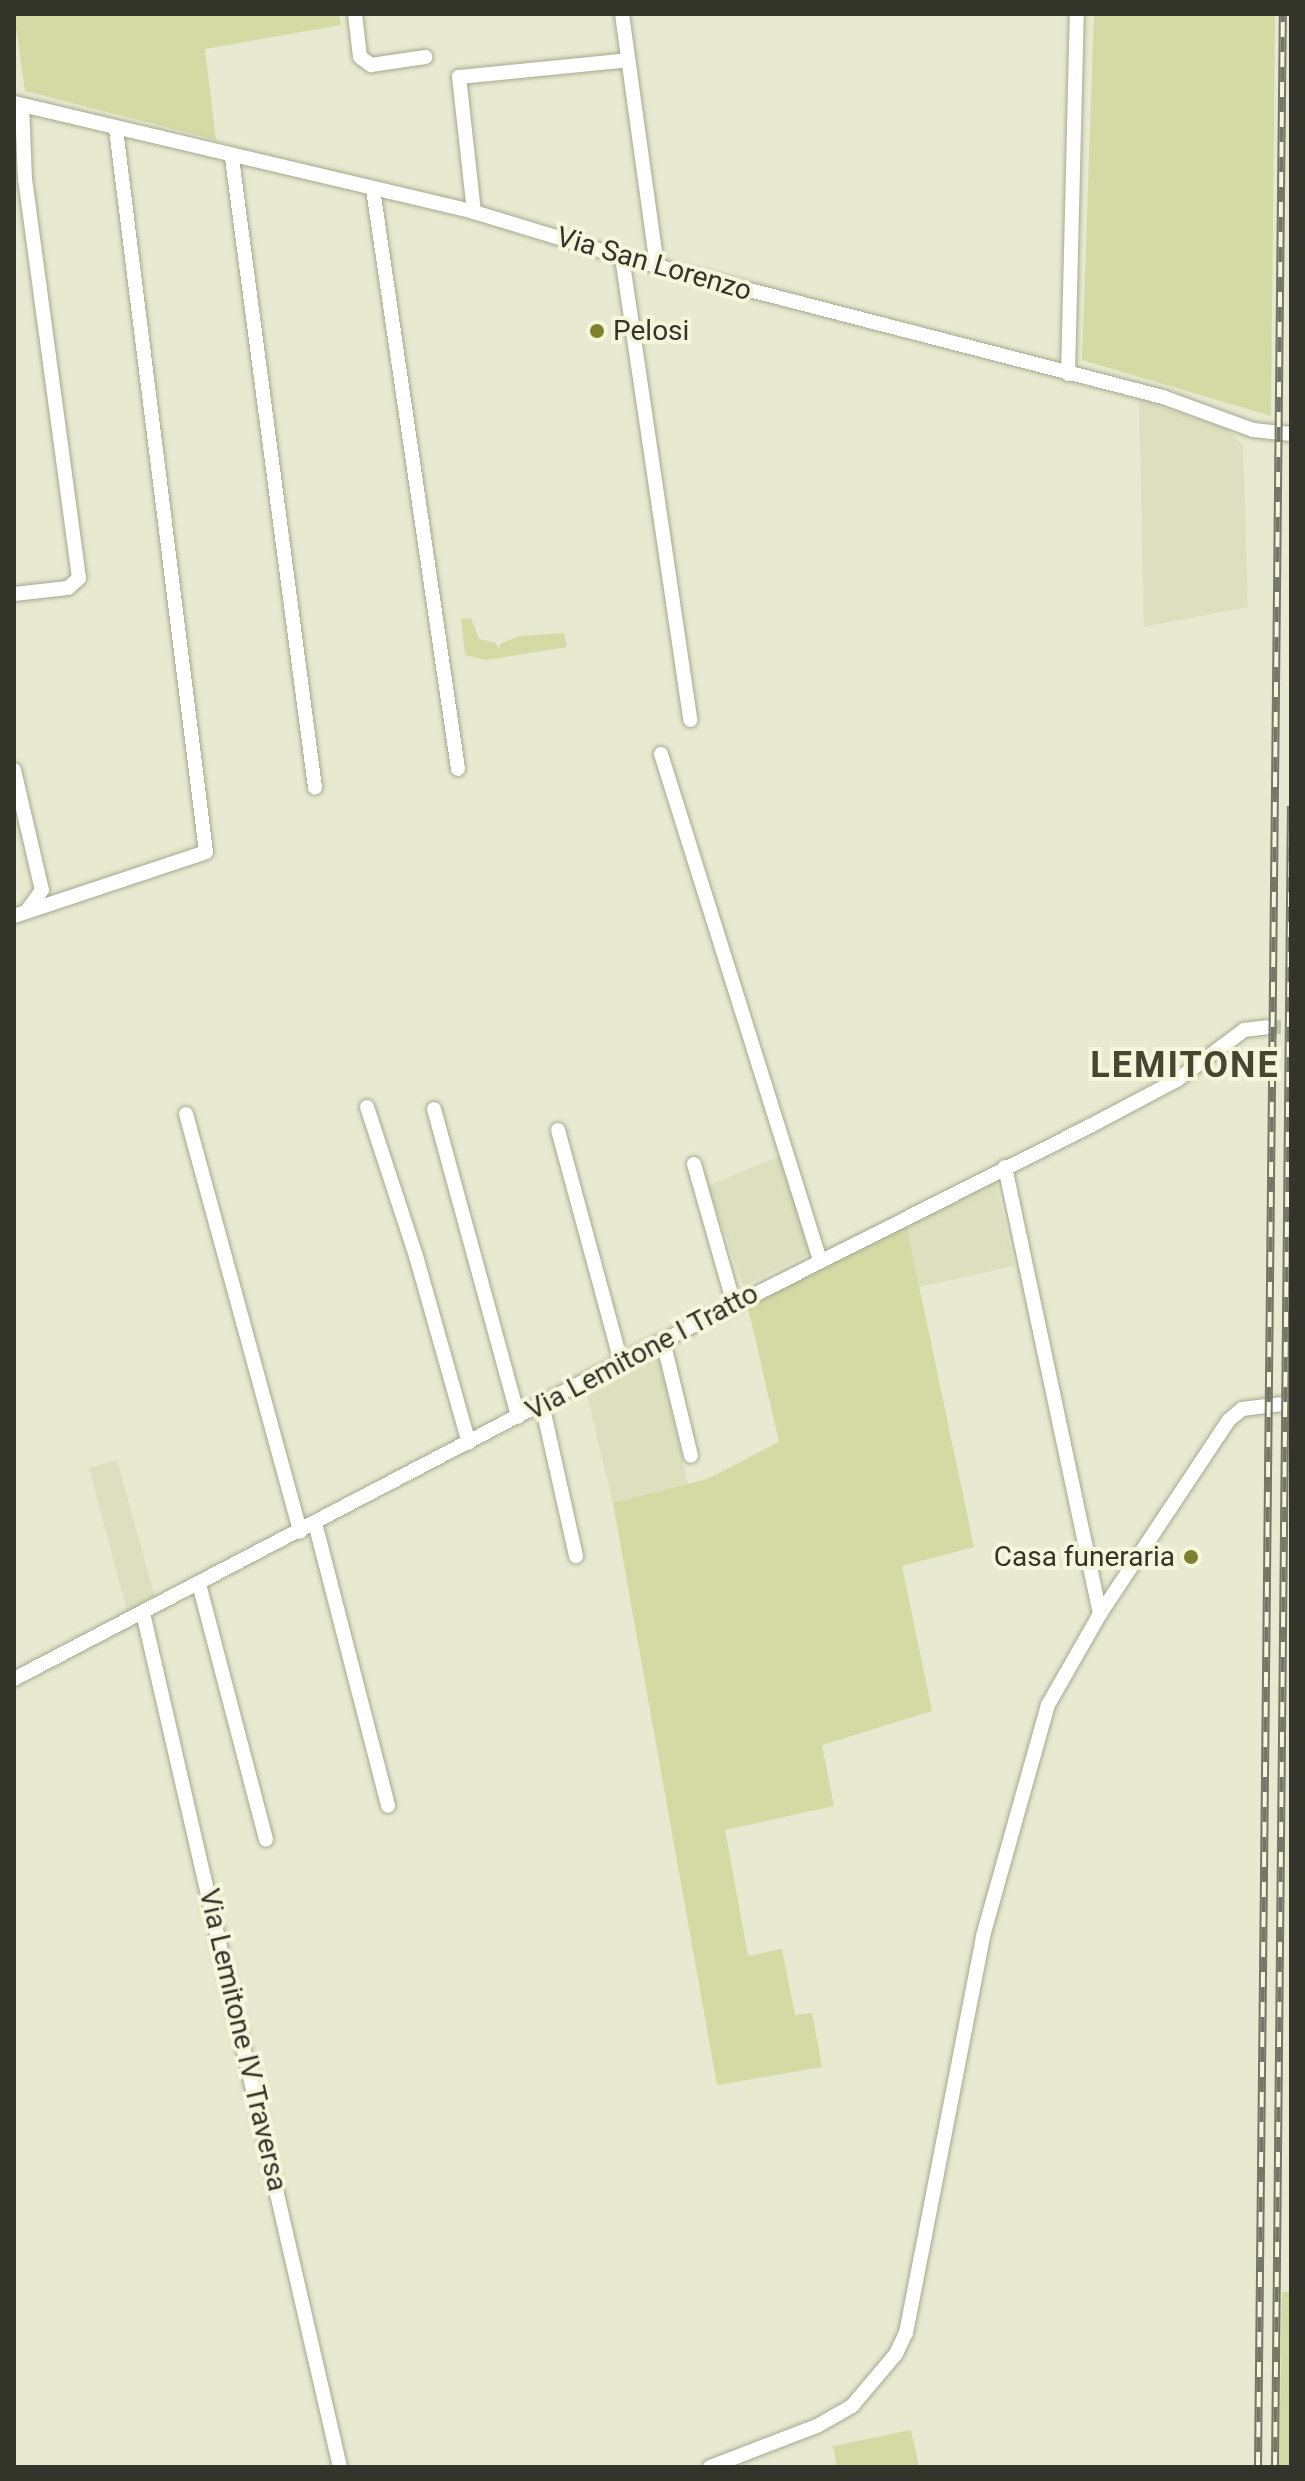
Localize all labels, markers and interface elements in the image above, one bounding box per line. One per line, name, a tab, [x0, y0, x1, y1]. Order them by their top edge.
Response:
street label: Via San Lorenzo	[553, 220, 755, 308]
place label: Pelosi	[613, 314, 689, 348]
marker: Pelosi	[588, 322, 606, 340]
district label: LEMITONE	[1090, 1044, 1280, 1088]
street label: Via Lemitone I Tratto	[520, 1276, 764, 1428]
place label: Casa funeraria	[994, 1540, 1175, 1574]
marker: Casa funeraria	[1182, 1548, 1200, 1566]
street label: Via Lemitone IV Traversa	[192, 1885, 294, 2195]

